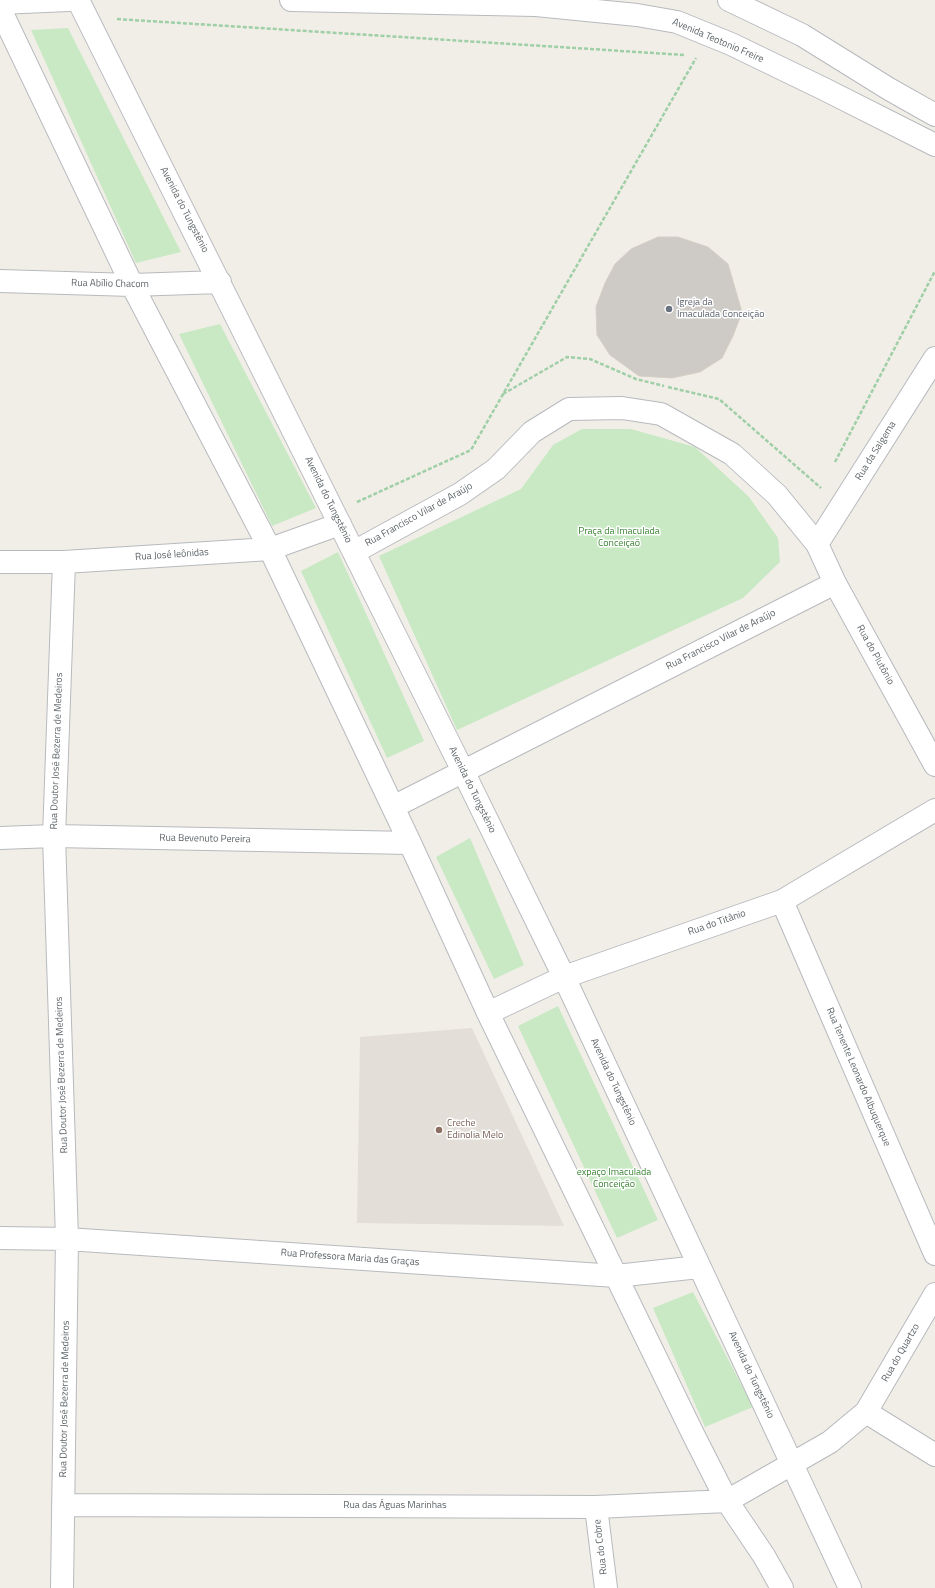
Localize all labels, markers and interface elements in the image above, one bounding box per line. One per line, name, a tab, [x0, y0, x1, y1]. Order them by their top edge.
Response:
street label: Avenida Teotonio Freire	[670, 16, 766, 66]
street label: Avenida do Tungstênio	[157, 165, 211, 255]
street label: Rua Abílio Chacom	[71, 277, 149, 291]
place label: Igreja da Imaculada Conceição	[677, 297, 764, 320]
marker: Igreja da Imaculada Conceição	[664, 304, 674, 314]
street label: Rua da Salgema	[853, 419, 899, 483]
street label: Avenida do Tungstênio	[302, 455, 354, 545]
street label: Rua Francisco Vilar de Araújo	[363, 480, 475, 550]
park label: Praça da Imaculada Conceiçaõ	[578, 526, 660, 550]
street label: Rua José leônidas	[135, 546, 209, 564]
street label: Rua Francisco Vilar de Araújo	[664, 607, 778, 673]
street label: Rua do Plutônio	[854, 623, 896, 687]
street label: Rua Doutor José Bezerra de Medeiros	[48, 672, 66, 830]
street label: Avenida do Tungstênio	[446, 745, 498, 835]
street label: Rua Bevenuto Pereira	[159, 832, 251, 846]
street label: Rua do Titânio	[687, 908, 747, 938]
street label: Rua Doutor José Bezerra de Medeiros	[53, 996, 71, 1154]
street label: Rua Tenente Leonardo Albuquerque	[823, 1006, 893, 1148]
street label: Avenida do Tungstênio	[588, 1037, 638, 1127]
place label: Creche Edinolia Melo	[447, 1118, 503, 1142]
marker: Creche Edinolia Melo	[434, 1125, 444, 1135]
park label: expaço Imaculada Conceição	[577, 1167, 651, 1190]
street label: Rua Professora Maria das Graças	[280, 1247, 420, 1269]
street label: Rua Doutor José Bezerra de Medeiros	[58, 1320, 72, 1478]
street label: Rua do Quartzo	[880, 1322, 922, 1384]
street label: Avenida do Tungstênio	[726, 1330, 776, 1420]
street label: Rua das Águas Marinhas	[343, 1500, 447, 1512]
street label: Rua do Cobre	[592, 1519, 610, 1575]

